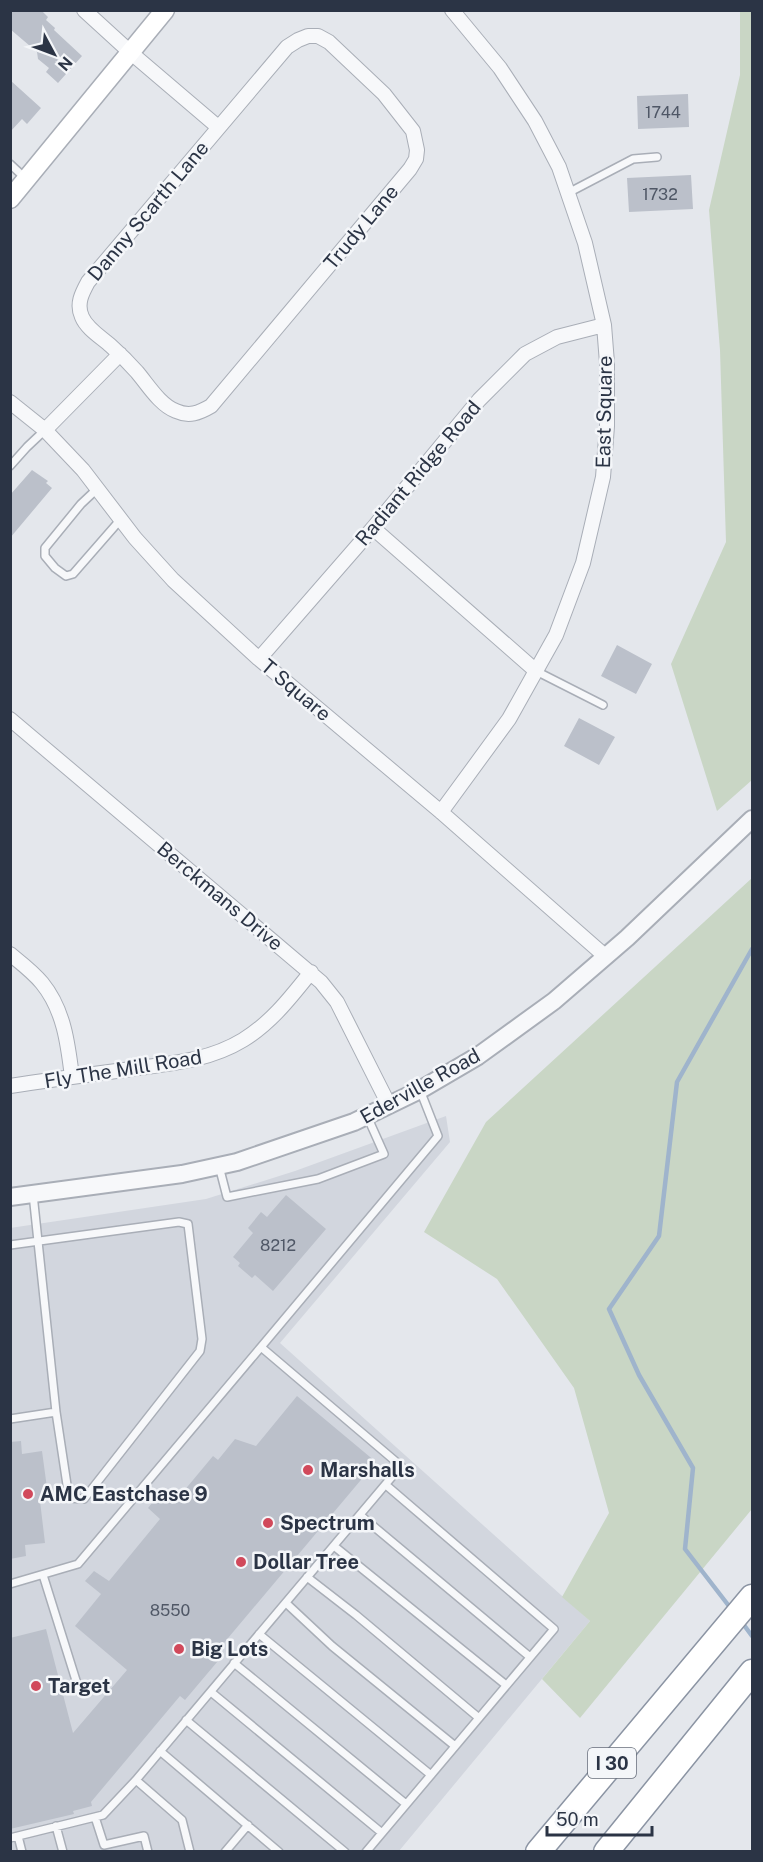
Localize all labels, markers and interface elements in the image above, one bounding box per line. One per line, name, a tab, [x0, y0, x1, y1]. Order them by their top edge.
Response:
north arrow	[24, 24, 84, 84]
text: N	[54, 53, 76, 74]
house number: 1744	[645, 103, 681, 122]
street label: Danny Scarth Lane	[82, 136, 214, 286]
street label: Trudy Lane	[319, 180, 403, 274]
house number: 1732	[642, 185, 678, 204]
street label: East Square	[591, 355, 617, 469]
street label: Radiant Ridge Road	[350, 396, 486, 550]
street label: T Square	[256, 654, 336, 726]
street label: Berckmans Drive	[152, 836, 288, 956]
street label: Ederville Road	[356, 1043, 484, 1129]
street label: Fly The Mill Road	[42, 1045, 204, 1093]
house number: 8212	[260, 1236, 296, 1255]
place label: Marshalls	[320, 1458, 415, 1482]
marker: Marshalls	[301, 1463, 315, 1477]
place label: AMC Eastchase 9	[40, 1482, 208, 1506]
marker: AMC Eastchase 9	[21, 1487, 35, 1501]
place label: Spectrum	[280, 1511, 375, 1535]
marker: Spectrum	[261, 1516, 275, 1530]
place label: Dollar Tree	[253, 1550, 359, 1574]
marker: Dollar Tree	[234, 1555, 248, 1569]
house number: 8550	[150, 1601, 191, 1620]
place label: Big Lots	[191, 1637, 268, 1661]
marker: Big Lots	[172, 1642, 186, 1656]
place label: Target	[48, 1674, 110, 1698]
marker: Target	[29, 1679, 43, 1693]
road number: I 30	[588, 1748, 636, 1778]
scale bar	[547, 1799, 652, 1837]
text: 50 m	[556, 1809, 599, 1830]

